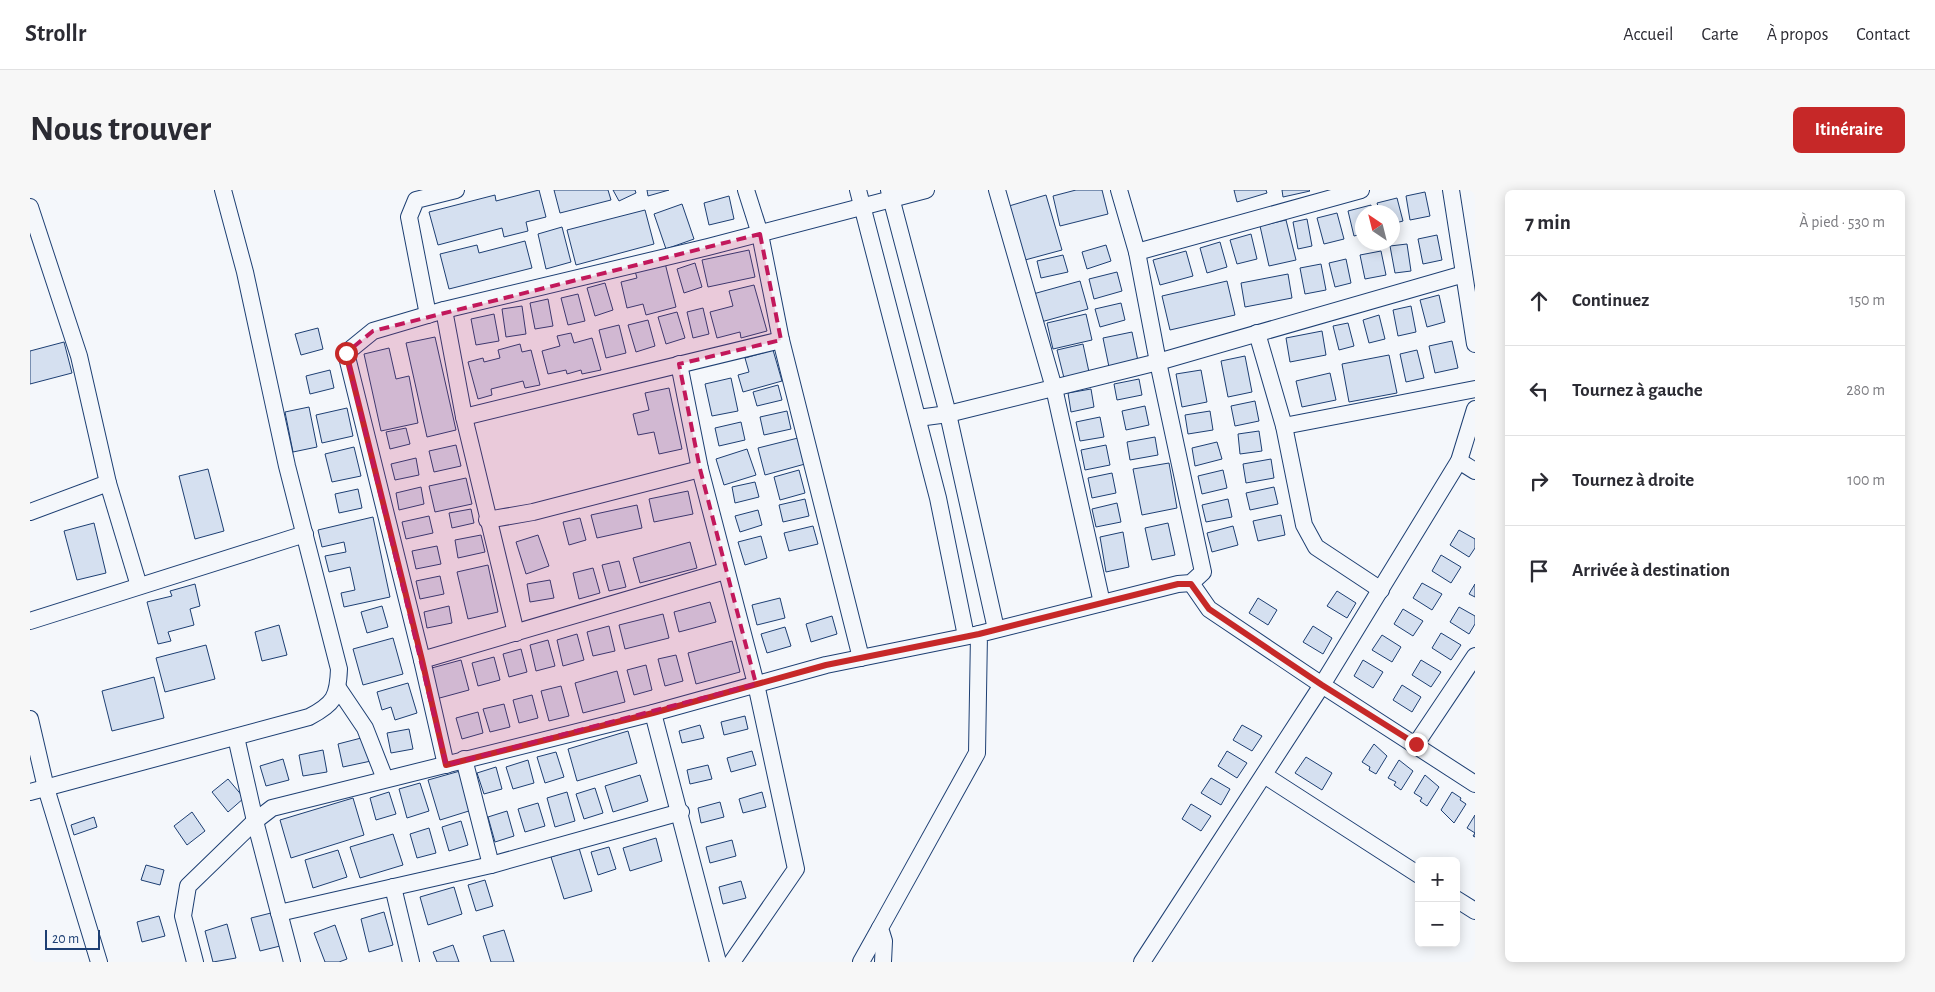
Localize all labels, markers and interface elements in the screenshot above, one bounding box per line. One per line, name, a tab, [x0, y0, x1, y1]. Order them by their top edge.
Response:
text: Strollr	[25, 22, 86, 46]
text: Accueil	[1623, 26, 1674, 44]
text: Carte	[1702, 26, 1739, 44]
text: À propos	[1767, 26, 1828, 44]
text: Contact	[1856, 26, 1910, 44]
button: Itinéraire	[1793, 107, 1905, 153]
text: Nous trouver	[30, 112, 211, 147]
north arrow	[1355, 205, 1400, 250]
text: 7 min	[1525, 212, 1571, 233]
text: À pied · 530 m	[1799, 214, 1885, 230]
icon: ahead	[1525, 287, 1553, 315]
text: Continuez	[1572, 291, 1649, 310]
text: 150 m	[1849, 292, 1885, 308]
route start	[335, 342, 358, 365]
icon: left	[1525, 377, 1553, 405]
text: Tournez à gauche	[1572, 381, 1703, 400]
text: 280 m	[1846, 382, 1885, 398]
icon: right	[1525, 467, 1553, 495]
text: Tournez à droite	[1572, 471, 1694, 490]
text: 100 m	[1847, 472, 1885, 488]
icon: arrive	[1525, 557, 1553, 585]
text: Arrivée à destination	[1572, 561, 1730, 580]
route end	[1405, 733, 1428, 756]
map controls	[1415, 857, 1460, 947]
button: +	[1415, 857, 1460, 902]
button: −	[1415, 902, 1460, 947]
scale bar	[45, 927, 100, 950]
text: 20 m	[52, 932, 79, 946]

